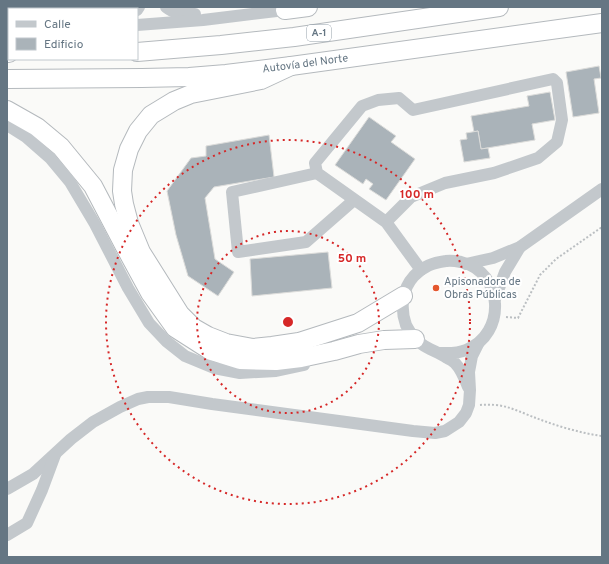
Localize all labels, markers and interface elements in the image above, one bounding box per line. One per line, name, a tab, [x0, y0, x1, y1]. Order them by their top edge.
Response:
legend	[8, 8, 138, 60]
text: Calle	[44, 17, 71, 33]
road number: A-1	[307, 25, 331, 41]
text: Edificio	[44, 37, 84, 53]
street label: Autovía del Norte	[261, 51, 349, 76]
text: 100 m	[400, 187, 434, 203]
text: 50 m	[338, 251, 366, 267]
place label: Apisonadora de Obras Públicas	[444, 275, 521, 302]
marker: Apisonadora de Obras Públicas	[431, 283, 441, 293]
centre of rings	[281, 315, 295, 329]

